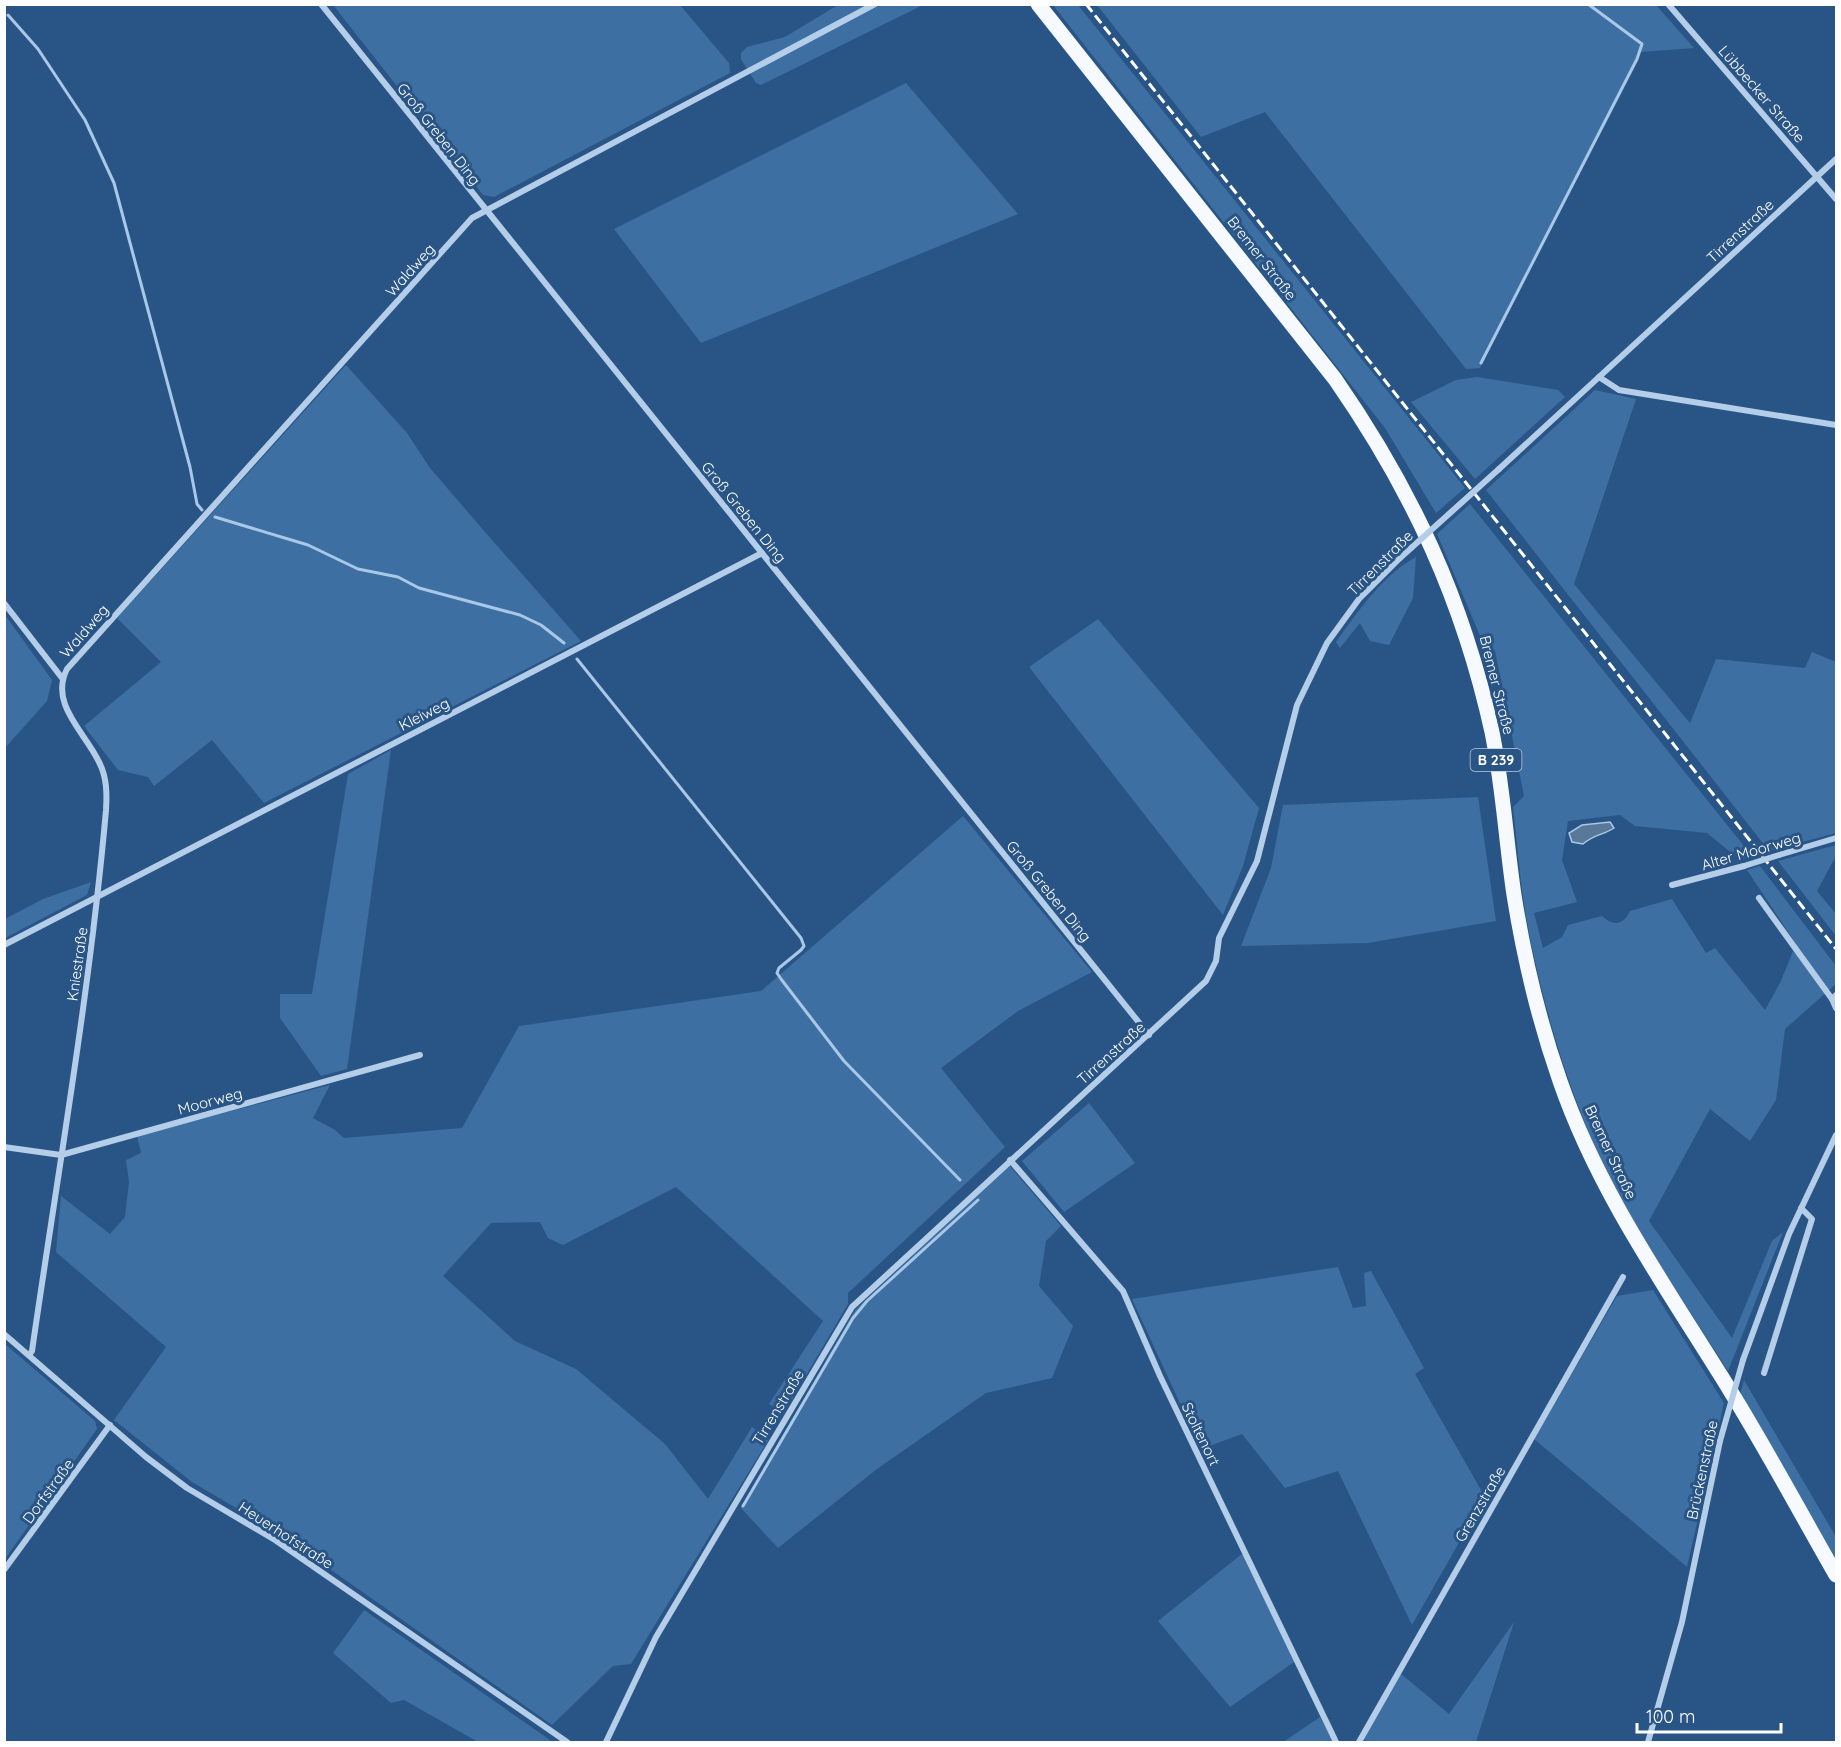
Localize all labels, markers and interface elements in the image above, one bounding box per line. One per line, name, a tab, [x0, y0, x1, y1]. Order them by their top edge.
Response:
street label: Lübbecker Straße	[1715, 41, 1809, 147]
street label: Groß Greben Ding	[393, 79, 485, 189]
street label: Tirrenstraße	[1702, 195, 1778, 267]
street label: Bremer Straße	[1223, 212, 1301, 304]
street label: Waldweg	[381, 240, 439, 300]
street label: Groß Greben Ding	[697, 458, 791, 566]
street label: Tirrenstraße	[1343, 526, 1417, 600]
street label: Waldweg	[56, 600, 112, 662]
street label: Bremer Straße	[1476, 633, 1518, 737]
street label: Kleiweg	[396, 693, 452, 735]
road number: B 239	[1470, 749, 1522, 771]
street label: Alter Moorweg	[1699, 828, 1803, 874]
street label: Groß Greben Ding	[1002, 837, 1096, 945]
street label: Kniestraße	[62, 926, 92, 1002]
street label: Tirrenstraße	[1073, 1017, 1149, 1089]
street label: Moorweg	[176, 1083, 244, 1119]
street label: Bremer Straße	[1581, 1102, 1641, 1202]
street label: Tirrenstraße	[748, 1366, 808, 1448]
street label: Stoltenort	[1178, 1399, 1224, 1469]
street label: Brückenstraße	[1682, 1419, 1722, 1521]
street label: Dorfstraße	[18, 1455, 78, 1527]
street label: Grenzstraße	[1451, 1463, 1509, 1545]
street label: Heuerhofstraße	[235, 1497, 337, 1573]
scale bar	[1637, 1696, 1781, 1734]
text: 100 m	[1646, 1705, 1695, 1728]

